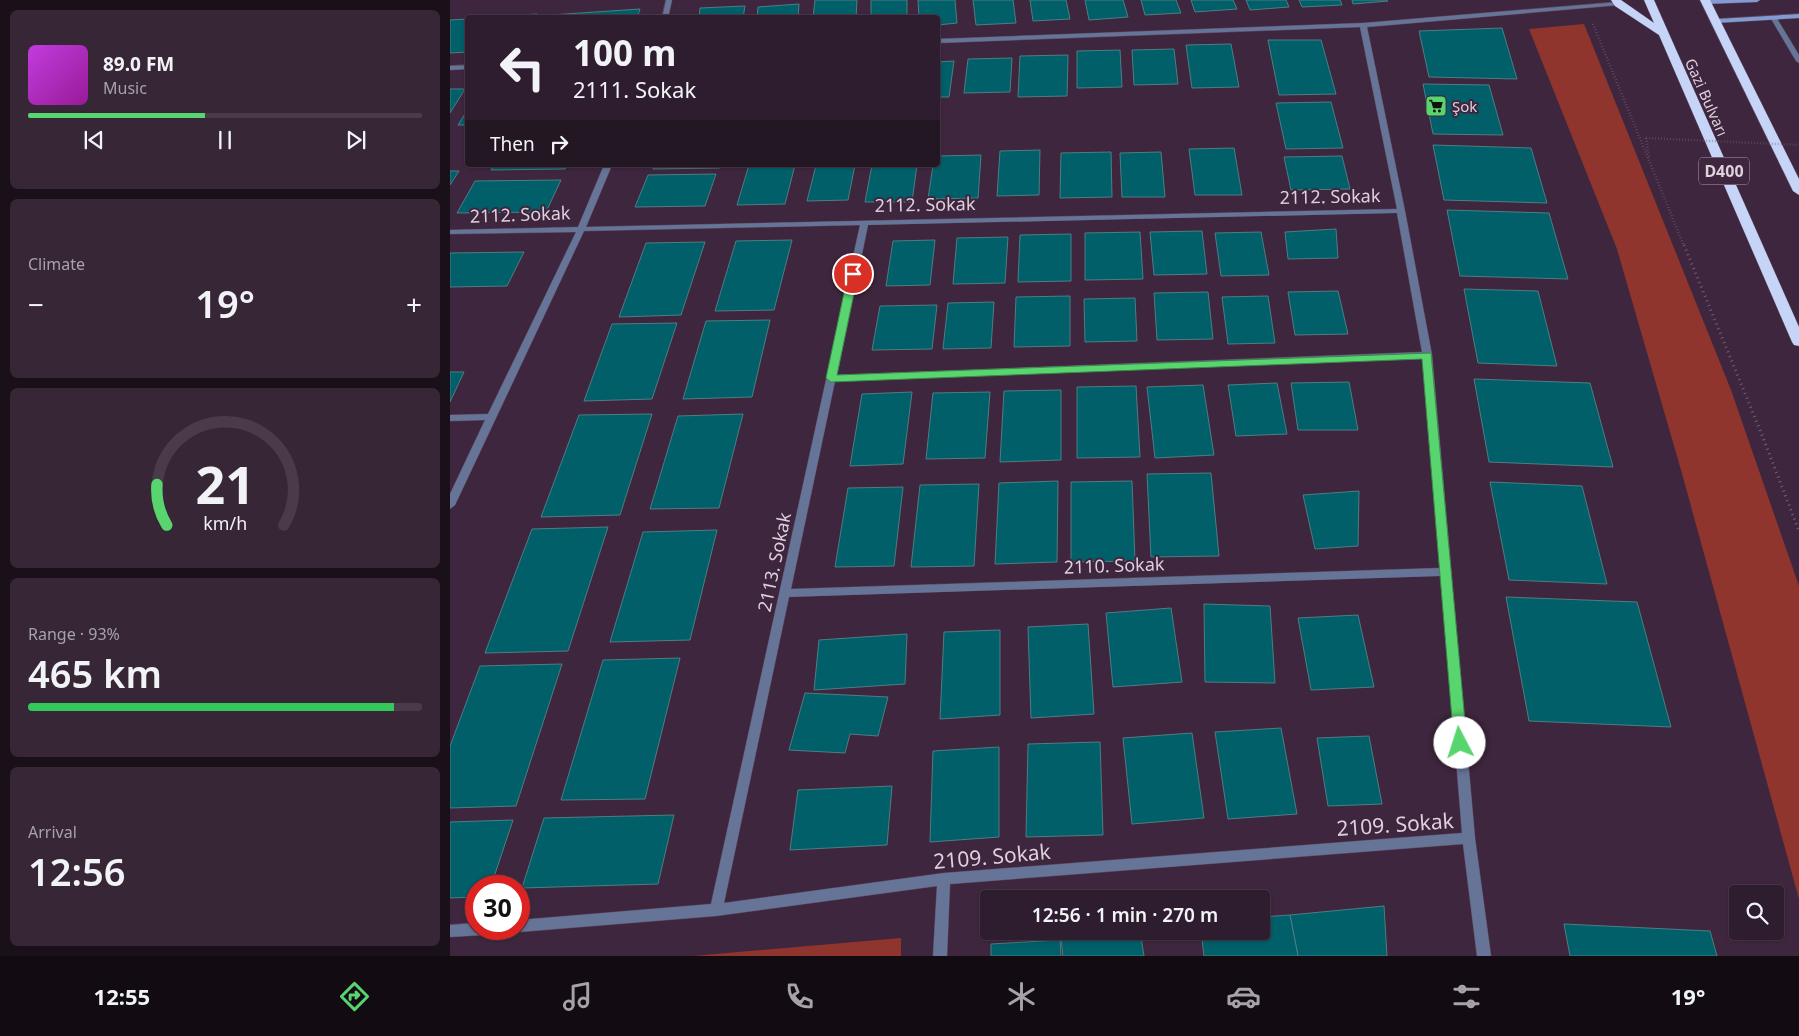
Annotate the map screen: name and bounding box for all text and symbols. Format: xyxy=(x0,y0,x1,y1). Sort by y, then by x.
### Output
text: 100 m xyxy=(573,29,676,76)
icon: left xyxy=(490,35,555,100)
text: 89.0 FM xyxy=(103,51,174,77)
street label: Gazi Bulvarı xyxy=(1681,55,1733,139)
text: 2111. Sokak xyxy=(573,74,696,104)
text: Music xyxy=(103,77,147,99)
supermarket icon: Şok xyxy=(1424,94,1448,118)
place label: Şok xyxy=(1452,96,1477,116)
icon: previous xyxy=(80,126,108,154)
icon: pause xyxy=(211,126,239,154)
icon: next xyxy=(342,126,370,154)
icon: right xyxy=(545,130,573,158)
text: Then xyxy=(490,131,535,157)
road number: D400 xyxy=(1699,158,1749,185)
street label: 2112. Sokak xyxy=(1279,183,1381,209)
street label: 2112. Sokak xyxy=(874,191,976,217)
street label: 2112. Sokak xyxy=(469,200,571,228)
text: Climate xyxy=(28,253,85,275)
pin xyxy=(832,253,874,295)
icon: arrive xyxy=(839,260,867,288)
text: 19° xyxy=(195,277,255,329)
text: − xyxy=(28,285,44,323)
text: + xyxy=(406,285,422,323)
text: 21 xyxy=(195,448,255,519)
street label: 2113. Sokak xyxy=(752,510,796,614)
text: km/h xyxy=(203,511,247,535)
street label: 2110. Sokak xyxy=(1063,551,1165,579)
text: Range · 93% xyxy=(28,623,120,645)
text: 465 km xyxy=(28,647,162,699)
position arrow xyxy=(1433,716,1485,768)
street label: 2109. Sokak xyxy=(1335,806,1455,842)
text: Arrival xyxy=(28,821,77,843)
street label: 2109. Sokak xyxy=(932,837,1053,875)
text: 12:56 xyxy=(28,845,125,897)
speed limit sign: 30 xyxy=(465,875,530,940)
map controls xyxy=(1729,885,1784,940)
button: search xyxy=(1729,885,1784,940)
text: 12:56 · 1 min · 270 m xyxy=(1032,902,1218,928)
icon: directions xyxy=(337,979,372,1014)
icon: music xyxy=(560,979,595,1014)
icon: phone xyxy=(782,979,817,1014)
icon: climate xyxy=(1004,979,1039,1014)
icon: car xyxy=(1226,979,1261,1014)
icon: filters xyxy=(1449,979,1484,1014)
text: 12:55 xyxy=(94,981,150,1011)
text: 19° xyxy=(1671,981,1705,1011)

